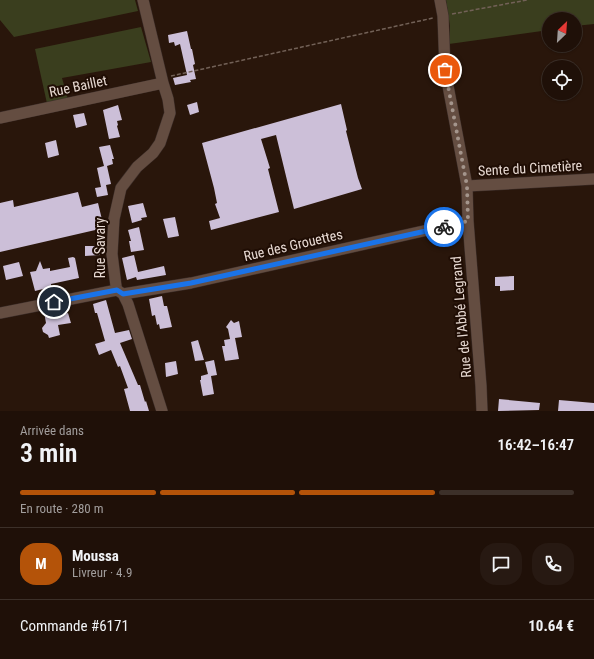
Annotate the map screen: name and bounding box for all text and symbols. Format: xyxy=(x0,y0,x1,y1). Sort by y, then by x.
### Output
north arrow xyxy=(542,12,582,52)
map controls xyxy=(542,12,582,100)
pin xyxy=(428,53,462,87)
icon: bag xyxy=(434,59,456,81)
button: locate xyxy=(542,60,582,100)
street label: Rue Baillet xyxy=(48,72,108,100)
street label: Sente du Cimetière xyxy=(477,157,583,179)
courier xyxy=(424,207,464,247)
icon: bike xyxy=(433,216,455,238)
street label: Rue Savary xyxy=(92,218,108,278)
street label: Rue des Grouettes xyxy=(242,226,344,264)
street label: Rue de l'Abbé Legrand xyxy=(448,256,474,378)
pin xyxy=(37,285,71,319)
icon: home xyxy=(43,291,65,313)
text: Arrivée dans xyxy=(20,423,84,438)
text: 16:42–16:47 xyxy=(497,436,574,454)
text: 3 min xyxy=(20,438,78,468)
text: En route · 280 m xyxy=(20,501,103,516)
button: chat xyxy=(480,543,522,585)
button: phone xyxy=(532,543,574,585)
text: Moussa xyxy=(72,547,119,565)
text: M xyxy=(35,555,47,573)
text: Livreur · 4.9 xyxy=(72,565,132,580)
text: Commande #6171 xyxy=(20,617,129,635)
text: 10.64 € xyxy=(528,617,574,635)

